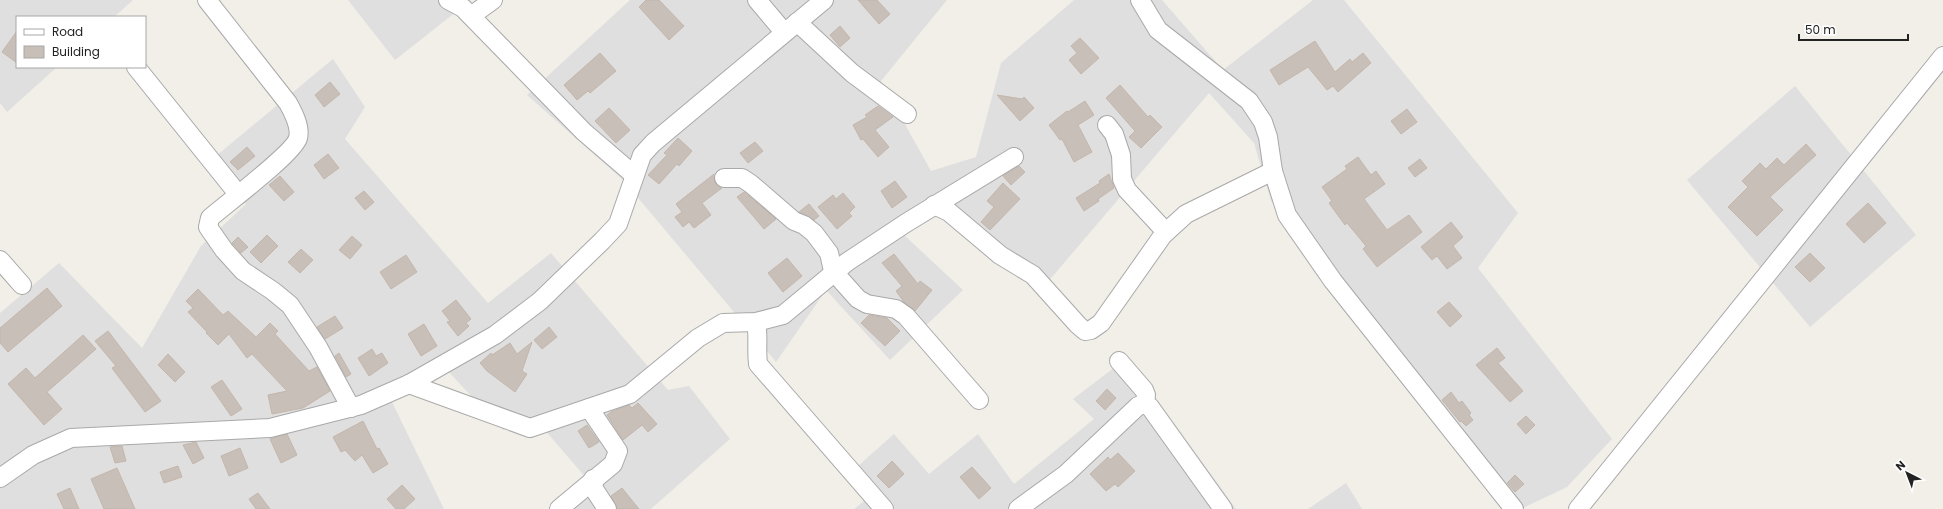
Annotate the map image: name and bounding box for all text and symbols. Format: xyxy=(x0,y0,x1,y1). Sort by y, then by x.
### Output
legend xyxy=(16,16,146,68)
scale bar xyxy=(1799,16,1908,42)
text: 50 m xyxy=(1805,21,1836,38)
text: Road xyxy=(52,23,83,40)
text: Building xyxy=(52,43,100,60)
north arrow xyxy=(1887,453,1927,493)
text: N xyxy=(1892,457,1909,474)

